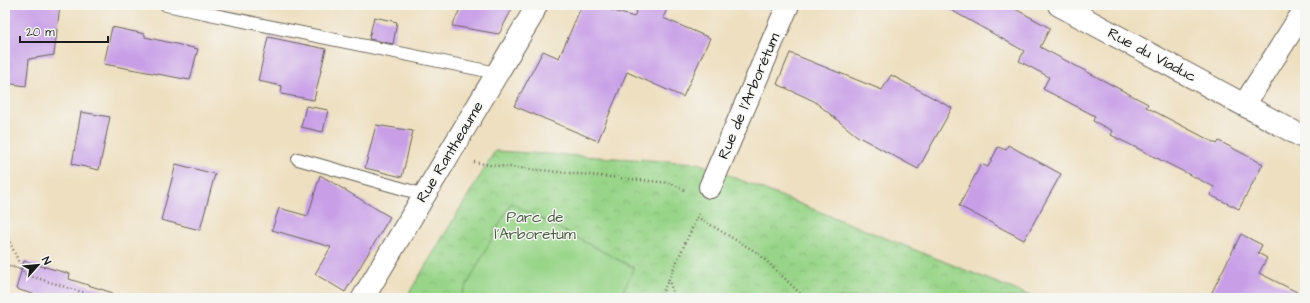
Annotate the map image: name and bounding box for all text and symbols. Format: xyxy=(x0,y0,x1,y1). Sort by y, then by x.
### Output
scale bar xyxy=(20,18,108,44)
street label: Rue du Viaduc xyxy=(1104,23,1201,87)
text: 20 m xyxy=(26,24,55,41)
street label: Rue de l'Arborétum xyxy=(713,29,785,162)
street label: Rue Rantheaume xyxy=(411,97,489,207)
park label: Parc de l'Arboretum xyxy=(494,207,576,245)
north arrow xyxy=(18,245,58,285)
text: N xyxy=(38,254,55,267)

